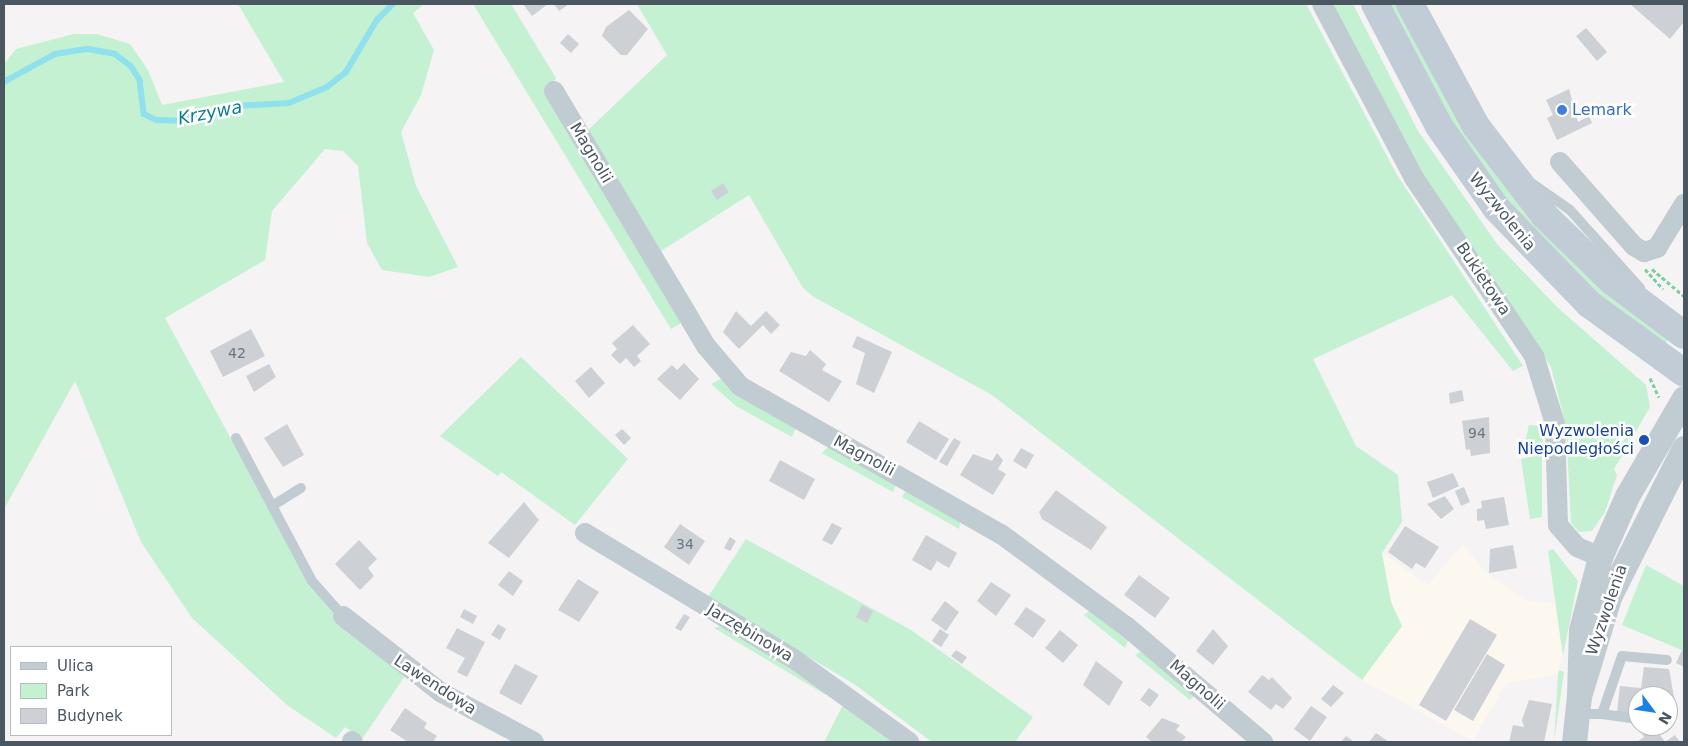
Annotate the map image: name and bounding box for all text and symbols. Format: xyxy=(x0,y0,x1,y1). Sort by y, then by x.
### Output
water label: Krzywa xyxy=(176,96,244,130)
place label: Lemark xyxy=(1572,100,1632,120)
marker: Lemark xyxy=(1556,104,1568,116)
street label: Magnolii xyxy=(566,119,616,187)
street label: Wyzwolenia xyxy=(1465,169,1539,255)
street label: Bukietowa xyxy=(1452,239,1514,319)
house number: 42 xyxy=(228,345,246,361)
place label: Wyzwolenia Niepodległości xyxy=(1517,421,1634,459)
house number: 94 xyxy=(1468,425,1486,441)
street label: Magnolii xyxy=(830,432,898,480)
marker: Wyzwolenia Niepodległości xyxy=(1638,434,1650,446)
house number: 34 xyxy=(676,536,694,552)
street label: Wyzwolenia xyxy=(1582,562,1632,658)
street label: Jarzębinowa xyxy=(704,600,796,666)
legend xyxy=(10,646,172,736)
street label: Lawendowa xyxy=(390,651,480,719)
street label: Magnolii xyxy=(1165,656,1229,714)
text: Ulica xyxy=(57,657,94,675)
text: Park xyxy=(57,682,89,700)
north arrow xyxy=(1628,686,1678,736)
text: Budynek xyxy=(57,707,123,725)
text: N xyxy=(1655,709,1675,727)

